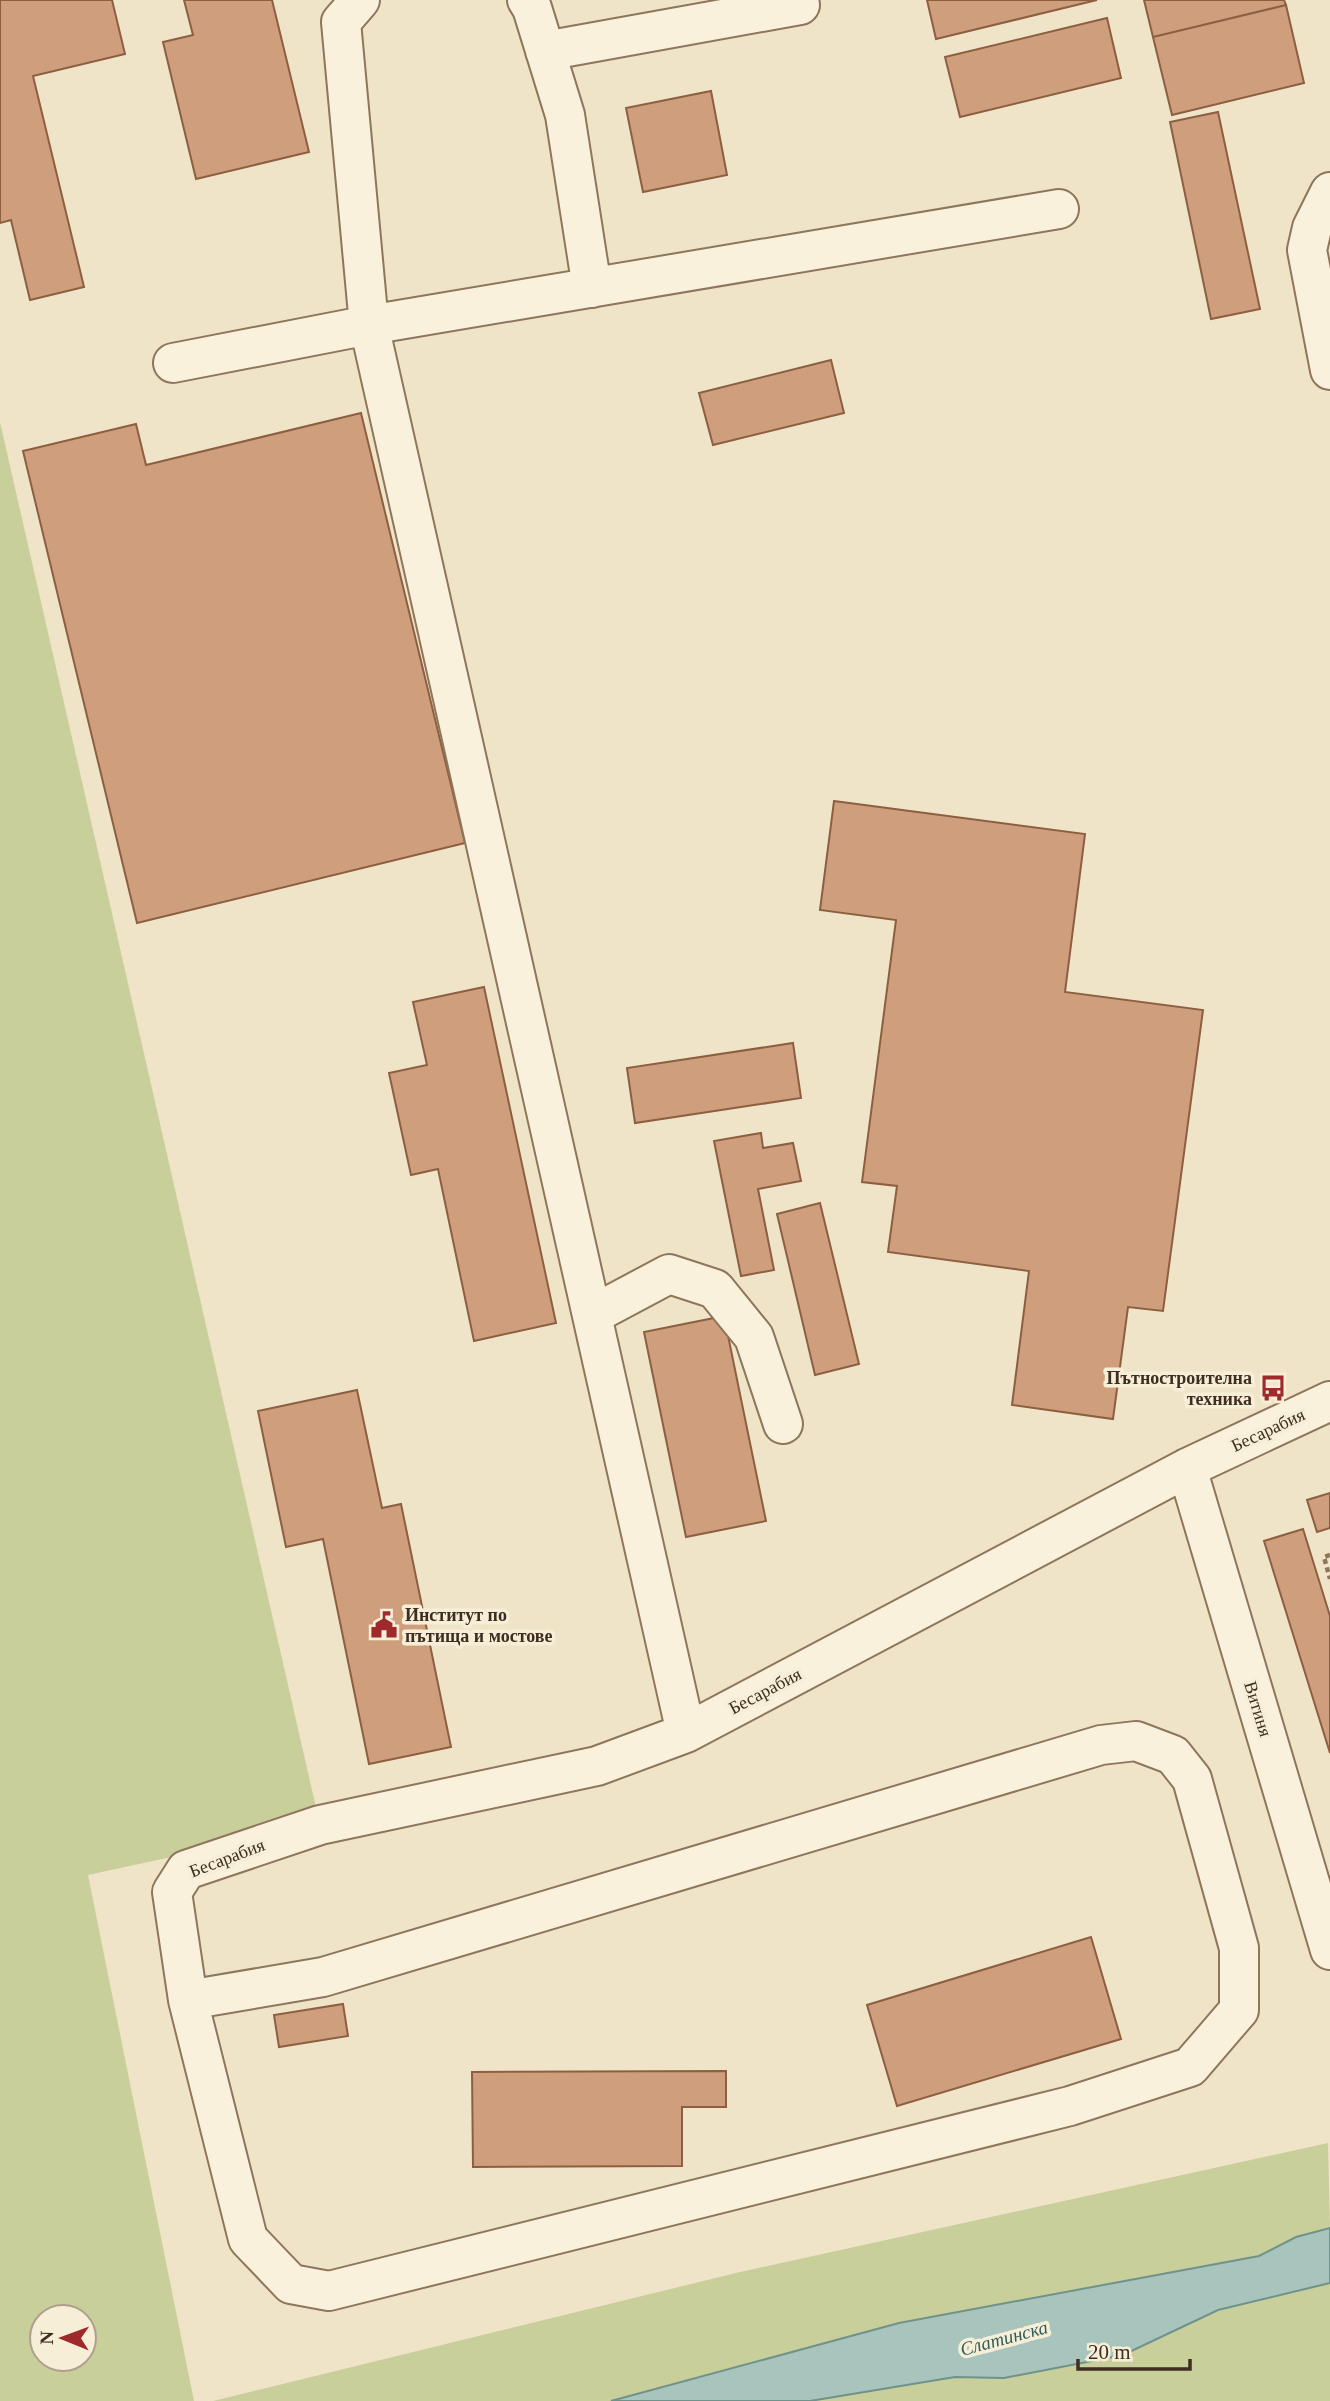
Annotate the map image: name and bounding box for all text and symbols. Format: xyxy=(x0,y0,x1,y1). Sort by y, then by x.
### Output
place label: Пътностроителна техника xyxy=(1107,1368,1252,1409)
bus stop icon: Пътностроителна техника xyxy=(1258,1373,1288,1403)
street label: Бесарабия xyxy=(1228,1404,1308,1456)
place label: Институт по пътища и мостове xyxy=(405,1605,553,1646)
public building icon: Институт по пътища и мостове xyxy=(369,1610,399,1640)
street label: Бесарабия xyxy=(725,1664,805,1718)
street label: Витиня xyxy=(1240,1679,1276,1739)
street label: Бесарабия xyxy=(187,1835,267,1881)
north arrow xyxy=(28,2303,98,2373)
water label: Слатинска xyxy=(958,2316,1050,2360)
scale bar xyxy=(1078,2328,1190,2372)
text: N xyxy=(36,2330,57,2345)
text: 20 m xyxy=(1088,2340,1131,2364)

